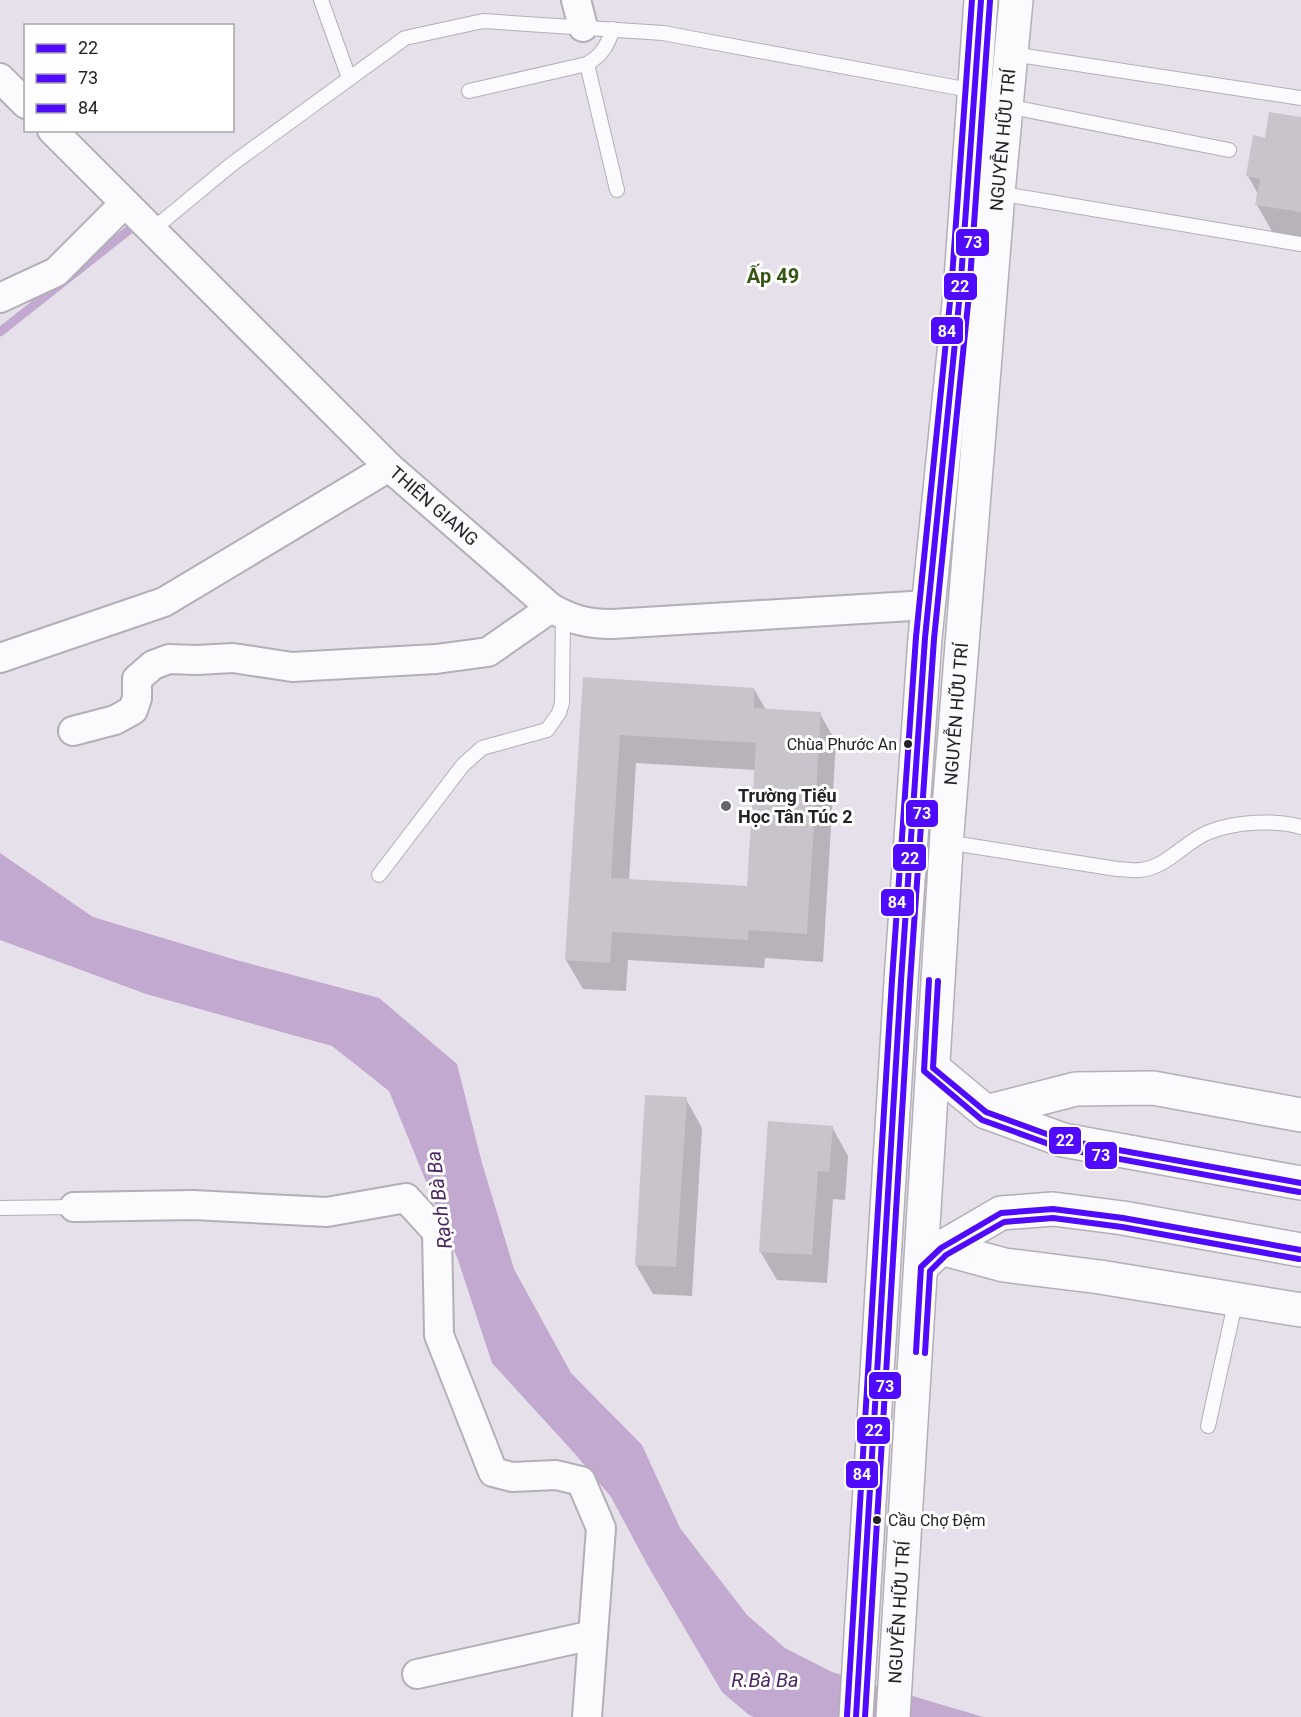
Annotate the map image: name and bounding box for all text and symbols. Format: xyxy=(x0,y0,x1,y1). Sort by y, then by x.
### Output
legend xyxy=(24,24,234,132)
text: 22 xyxy=(78,37,98,58)
text: 73 xyxy=(78,67,98,88)
street label: NGUYỄN HỮU TRÍ xyxy=(986,67,1020,212)
text: 84 xyxy=(78,97,98,118)
line badge: 73 xyxy=(955,228,990,257)
text: 73 xyxy=(964,233,982,252)
district label: Ấp 49 xyxy=(747,263,799,288)
line badge: 22 xyxy=(943,272,978,301)
text: 22 xyxy=(951,277,969,296)
line badge: 84 xyxy=(930,316,964,345)
text: 84 xyxy=(938,322,956,341)
street label: THIÊN GIANG xyxy=(386,462,483,550)
street label: NGUYỄN HỮU TRÍ xyxy=(940,641,972,786)
place label: Chùa Phước An xyxy=(787,735,897,754)
marker: Chùa Phước An xyxy=(902,738,914,750)
place label: Trường Tiểu Học Tân Túc 2 xyxy=(738,785,853,827)
marker: Trường Tiểu Học Tân Túc 2 xyxy=(719,799,733,813)
line badge: 73 xyxy=(905,799,939,828)
text: 73 xyxy=(913,804,931,823)
line badge: 22 xyxy=(892,843,927,872)
text: 22 xyxy=(901,849,919,868)
line badge: 84 xyxy=(880,888,915,917)
text: 84 xyxy=(888,893,906,912)
line badge: 22 xyxy=(1048,1126,1082,1155)
text: 22 xyxy=(1056,1131,1074,1150)
line badge: 73 xyxy=(1084,1141,1118,1170)
text: 73 xyxy=(1092,1146,1110,1165)
water label: Rạch Bà Ba xyxy=(421,1150,457,1250)
line badge: 73 xyxy=(868,1371,902,1400)
text: 73 xyxy=(876,1377,894,1396)
line badge: 22 xyxy=(856,1416,891,1445)
text: 22 xyxy=(865,1421,883,1440)
line badge: 84 xyxy=(845,1460,879,1489)
text: 84 xyxy=(853,1465,871,1484)
place label: Cầu Chợ Đệm xyxy=(888,1511,986,1530)
marker: Cầu Chợ Đệm xyxy=(871,1514,883,1526)
street label: NGUYỄN HỮU TRÍ xyxy=(884,1539,914,1684)
water label: R.Bà Ba xyxy=(731,1668,799,1692)

